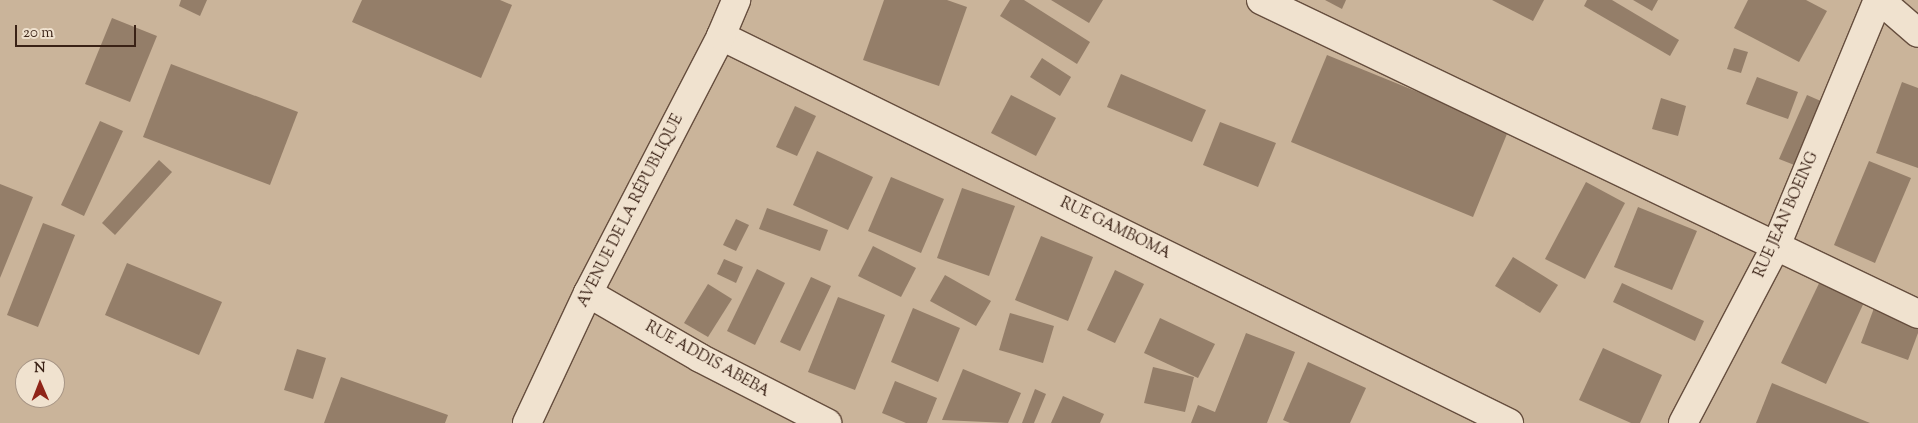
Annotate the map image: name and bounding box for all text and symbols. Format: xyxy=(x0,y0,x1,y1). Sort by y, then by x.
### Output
scale bar xyxy=(18,15,139,47)
text: 20 m xyxy=(23,23,54,44)
street label: AVENUE DE LA RÉPUBLIQUE xyxy=(574,112,688,310)
street label: RUE JEAN BOEING xyxy=(1751,149,1823,281)
street label: RUE GAMBOMA xyxy=(1057,194,1173,264)
street label: RUE ADDIS ABEBA xyxy=(642,318,772,402)
north arrow xyxy=(15,358,65,408)
text: N xyxy=(34,359,46,379)

